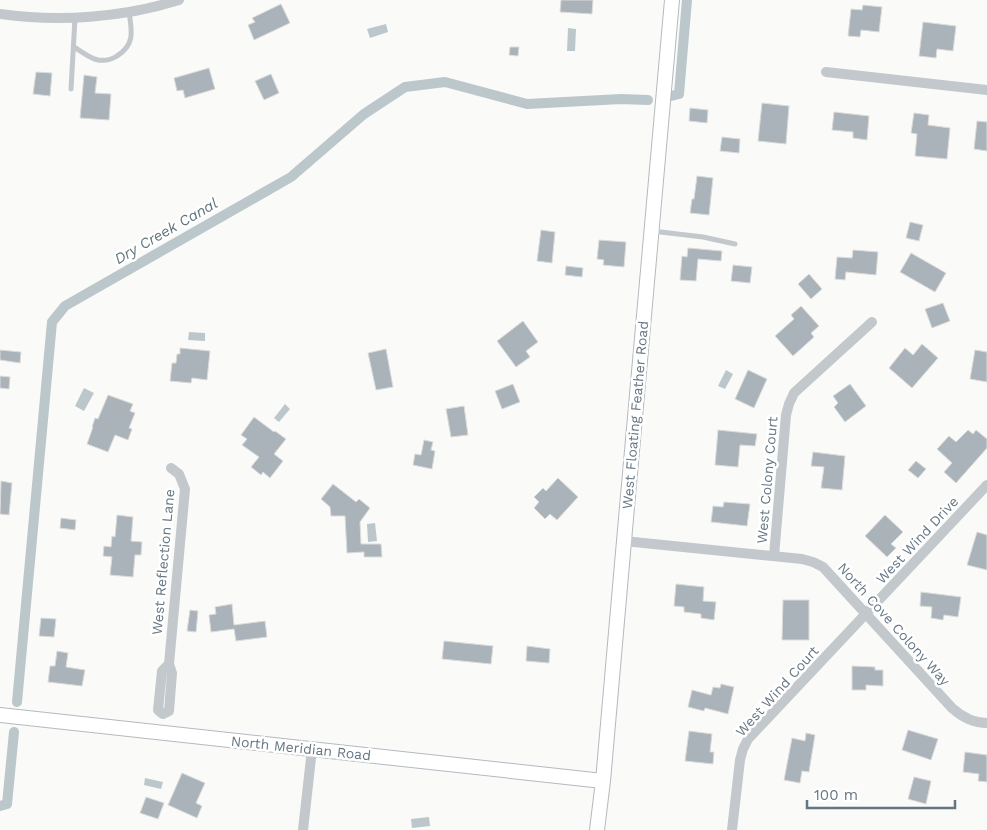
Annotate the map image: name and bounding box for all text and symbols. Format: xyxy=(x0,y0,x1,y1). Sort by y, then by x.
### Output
water label: Dry Creek Canal xyxy=(111,194,221,268)
street label: West Floating Feather Road xyxy=(619,320,651,510)
street label: West Colony Court xyxy=(753,416,781,544)
street label: West Reflection Lane xyxy=(149,488,177,636)
street label: West Wind Drive xyxy=(873,493,961,587)
street label: North Cove Colony Way xyxy=(835,559,954,689)
street label: West Wind Court xyxy=(732,642,822,739)
street label: North Meridian Road xyxy=(230,733,372,763)
scale bar xyxy=(807,778,954,810)
text: 100 m xyxy=(814,786,858,804)

